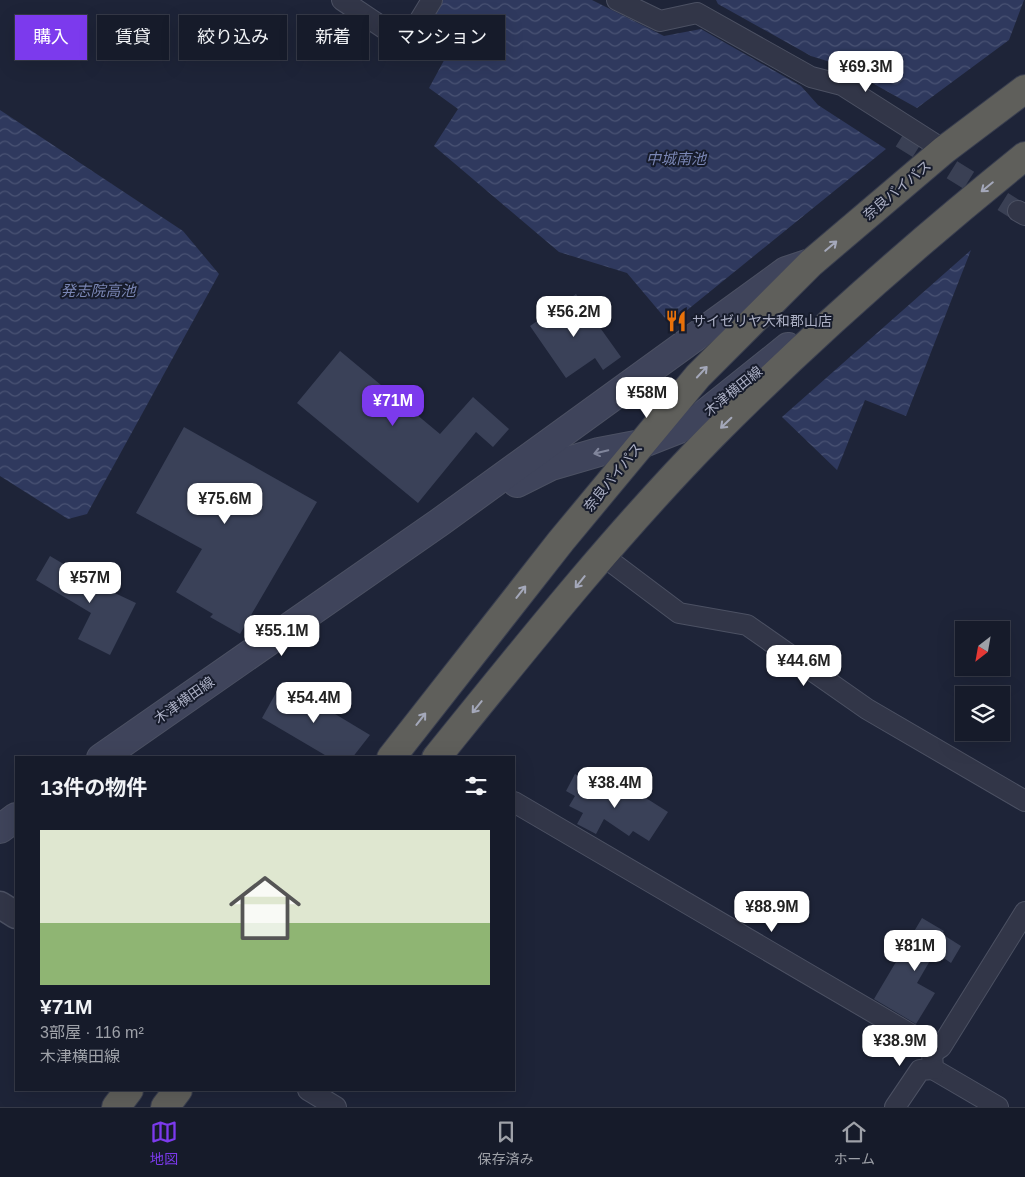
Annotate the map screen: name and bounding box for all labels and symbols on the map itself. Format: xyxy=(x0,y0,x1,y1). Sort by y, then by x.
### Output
pin: ¥69.3M xyxy=(825,51,907,93)
water label: 中城南池 xyxy=(646,150,708,167)
street label: 奈良バイパス xyxy=(860,157,934,223)
one-way arrow xyxy=(981,181,994,192)
one-way arrow xyxy=(824,240,837,251)
water label: 発志院高池 xyxy=(60,282,137,299)
pin: ¥56.2M xyxy=(533,296,615,338)
restaurant icon: サイゼリヤ大和郡山店 xyxy=(663,308,689,334)
place label: サイゼリヤ大和郡山店 xyxy=(692,313,832,329)
street label: 木津横田線 xyxy=(701,363,765,419)
one-way arrow xyxy=(696,365,708,378)
pin: ¥58M xyxy=(617,376,677,419)
pin: ¥71M xyxy=(363,384,423,427)
one-way arrow xyxy=(719,417,732,429)
street label: 奈良バイパス xyxy=(580,439,646,515)
one-way arrow xyxy=(593,448,609,457)
pin: ¥75.6M xyxy=(184,482,266,525)
pin: ¥57M xyxy=(60,562,120,604)
one-way arrow xyxy=(575,575,586,588)
one-way arrow xyxy=(516,585,527,598)
pin: ¥55.1M xyxy=(241,614,323,657)
north arrow xyxy=(955,621,1010,676)
pin: ¥44.6M xyxy=(763,644,845,687)
street label: 木津横田線 xyxy=(151,673,217,727)
pin: ¥54.4M xyxy=(273,682,355,724)
one-way arrow xyxy=(472,700,483,713)
one-way arrow xyxy=(415,713,426,726)
pin: ¥38.4M xyxy=(574,766,656,809)
pin: ¥88.9M xyxy=(731,890,813,933)
pin: ¥81M xyxy=(885,930,945,972)
pin: ¥38.9M xyxy=(859,1024,941,1067)

